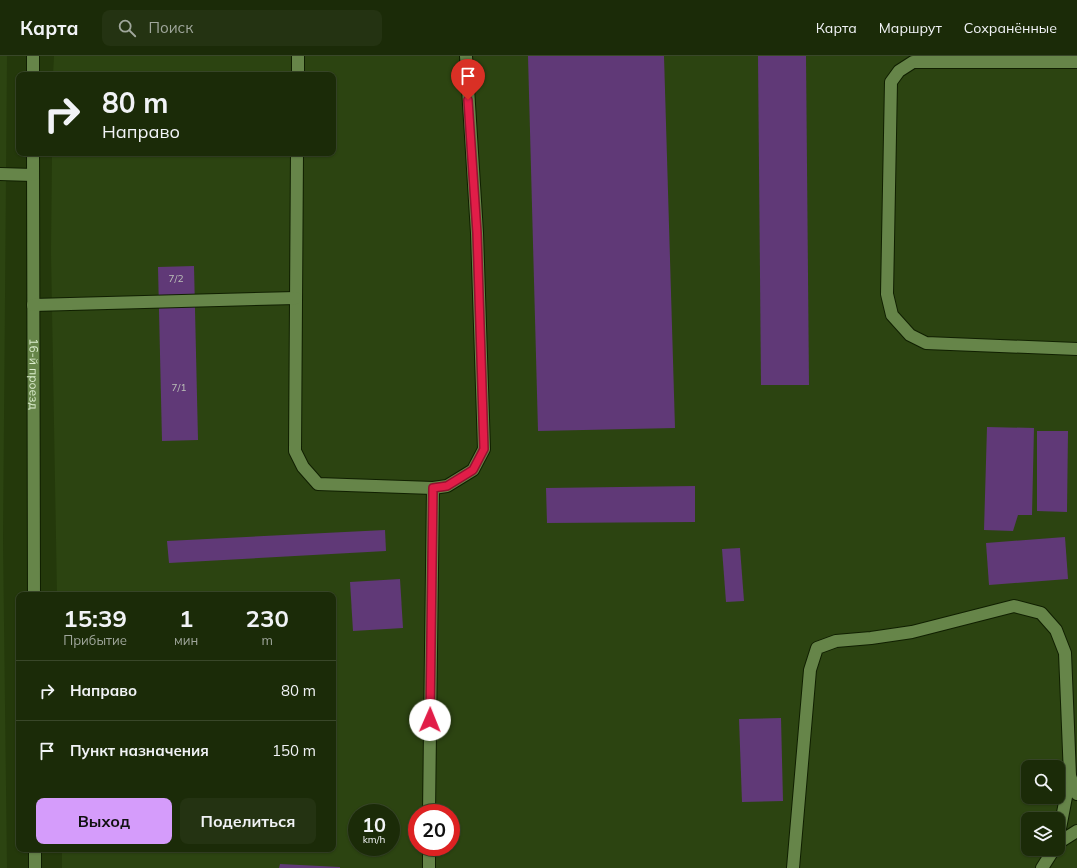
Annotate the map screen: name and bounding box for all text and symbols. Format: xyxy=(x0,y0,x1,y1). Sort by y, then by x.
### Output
search box xyxy=(102,10,382,46)
text: Карта xyxy=(20,16,78,40)
icon: search xyxy=(116,17,138,39)
text: Поиск xyxy=(148,18,193,37)
text: Карта xyxy=(816,19,857,37)
text: Маршрут xyxy=(879,19,942,37)
text: Сохранённые xyxy=(964,19,1057,37)
pin xyxy=(451,59,485,100)
icon: arrive xyxy=(457,65,479,87)
text: 80 m xyxy=(102,85,168,120)
icon: right xyxy=(36,88,88,140)
text: Направо xyxy=(102,120,180,143)
house number: 7/2 xyxy=(169,272,183,285)
street label: 16-й проезд xyxy=(26,338,42,410)
house number: 7/1 xyxy=(172,381,186,394)
text: 15:39 xyxy=(63,603,127,633)
text: 1 xyxy=(179,603,193,633)
text: 230 xyxy=(246,603,289,633)
text: Прибытие xyxy=(63,632,127,648)
text: мин xyxy=(174,632,198,648)
text: m xyxy=(261,632,273,648)
icon: right xyxy=(36,680,58,702)
text: Направо xyxy=(70,681,137,700)
text: 80 m xyxy=(281,681,316,700)
position arrow xyxy=(409,699,451,741)
icon: arrive xyxy=(36,740,58,762)
text: Пункт назначения xyxy=(70,741,209,760)
text: 150 m xyxy=(272,741,316,760)
map controls xyxy=(1021,760,1065,856)
button: search xyxy=(1021,760,1065,804)
button: Выход xyxy=(36,798,172,844)
button: Поделиться xyxy=(180,798,316,844)
speed limit sign: 20 xyxy=(408,804,460,856)
text: 10 xyxy=(362,812,386,837)
button: layers xyxy=(1021,812,1065,856)
text: km/h xyxy=(363,833,385,846)

